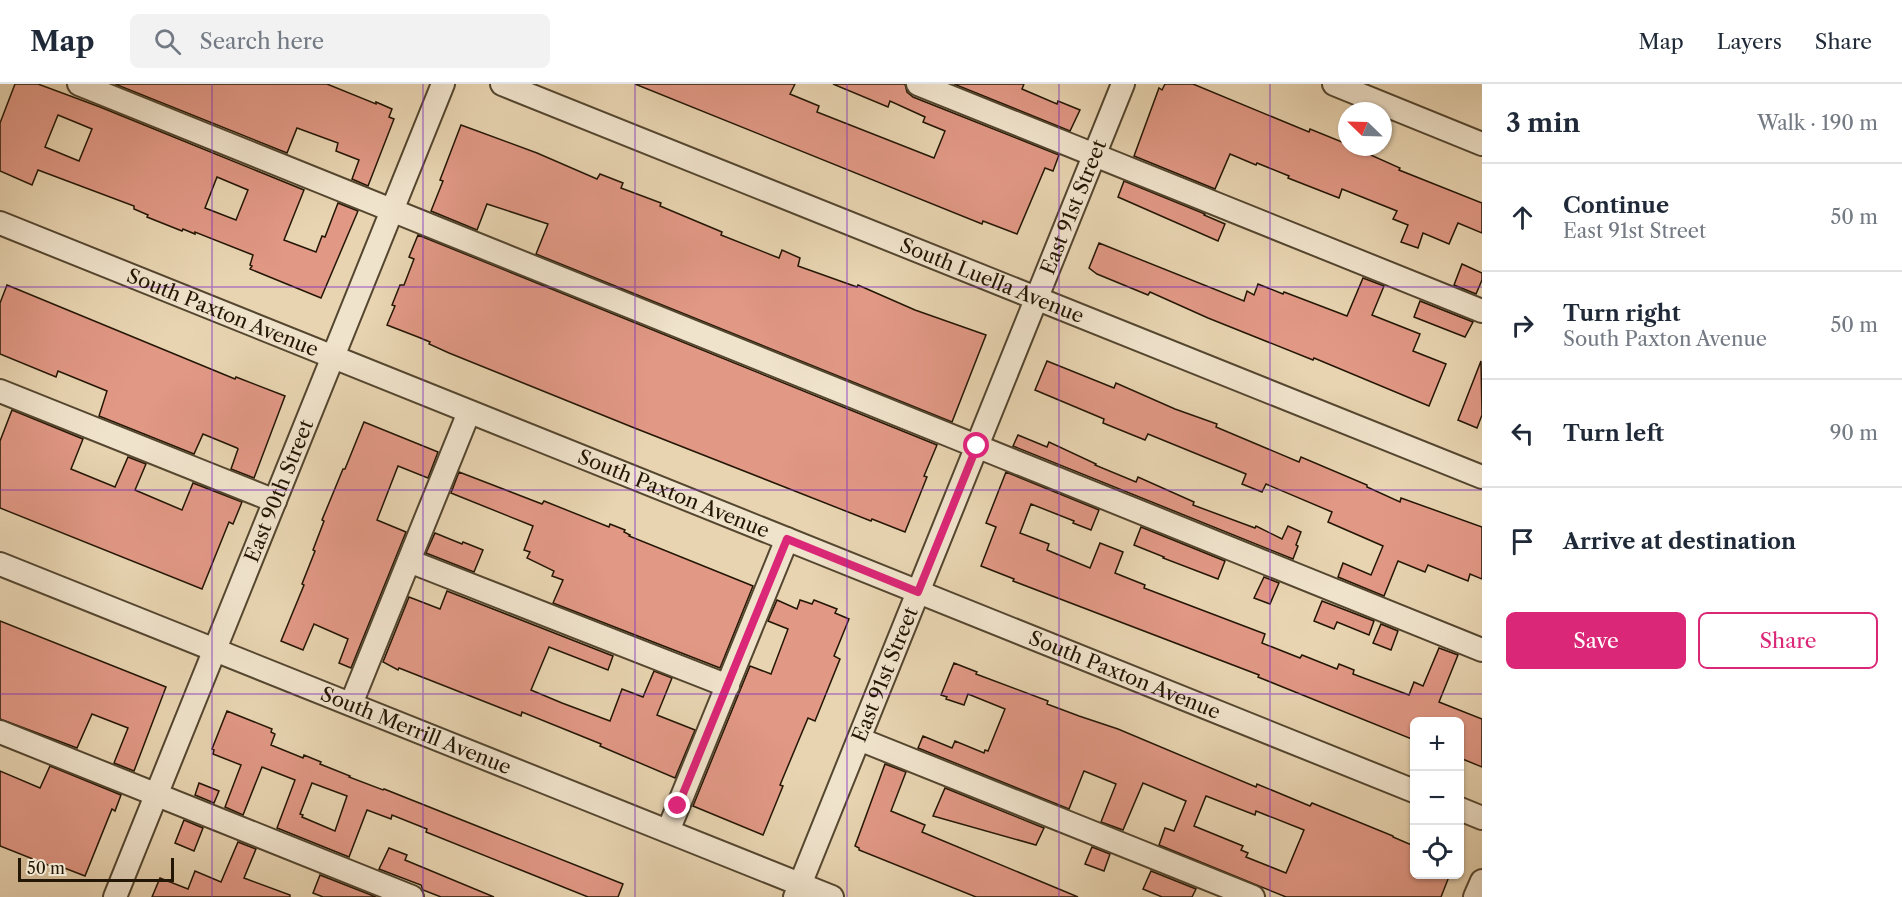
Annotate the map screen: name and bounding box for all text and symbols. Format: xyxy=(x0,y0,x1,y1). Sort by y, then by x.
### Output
search box xyxy=(130,14,550,68)
text: Map xyxy=(30,24,94,58)
icon: search xyxy=(151,25,184,58)
text: Search here xyxy=(199,28,324,55)
text: Map xyxy=(1639,29,1684,54)
text: Layers xyxy=(1717,29,1782,54)
text: Share xyxy=(1815,29,1872,54)
north arrow xyxy=(1338,102,1392,156)
text: 3 min xyxy=(1506,107,1580,139)
text: Walk · 190 m xyxy=(1757,111,1878,135)
street label: East 91st Street xyxy=(1035,136,1111,278)
text: Continue xyxy=(1563,192,1669,219)
icon: ahead xyxy=(1506,201,1539,234)
text: 50 m xyxy=(1831,205,1878,229)
text: East 91st Street xyxy=(1563,219,1706,243)
street label: South Luella Avenue xyxy=(897,233,1088,328)
street label: South Paxton Avenue xyxy=(123,263,322,362)
text: Turn right xyxy=(1563,300,1681,327)
icon: right xyxy=(1506,309,1539,342)
text: 50 m xyxy=(1831,313,1878,337)
text: South Paxton Avenue xyxy=(1563,327,1767,351)
street label: East 90th Street xyxy=(239,416,318,566)
icon: left xyxy=(1506,417,1539,450)
text: Turn left xyxy=(1563,420,1664,447)
text: 90 m xyxy=(1830,421,1878,445)
route start xyxy=(963,432,989,458)
street label: South Paxton Avenue xyxy=(574,444,773,543)
icon: arrive xyxy=(1506,525,1539,558)
text: Arrive at destination xyxy=(1563,528,1796,555)
street label: East 91st Street xyxy=(847,604,923,745)
button: Save xyxy=(1506,612,1686,669)
button: Share xyxy=(1698,612,1878,669)
street label: South Paxton Avenue xyxy=(1025,626,1224,724)
street label: South Merrill Avenue xyxy=(317,682,515,779)
map controls xyxy=(1410,717,1464,879)
button: + xyxy=(1410,717,1464,771)
button: − xyxy=(1410,771,1464,825)
route end xyxy=(664,792,690,818)
button: locate xyxy=(1410,825,1464,879)
scale bar xyxy=(18,855,174,882)
text: 50 m xyxy=(27,858,65,878)

